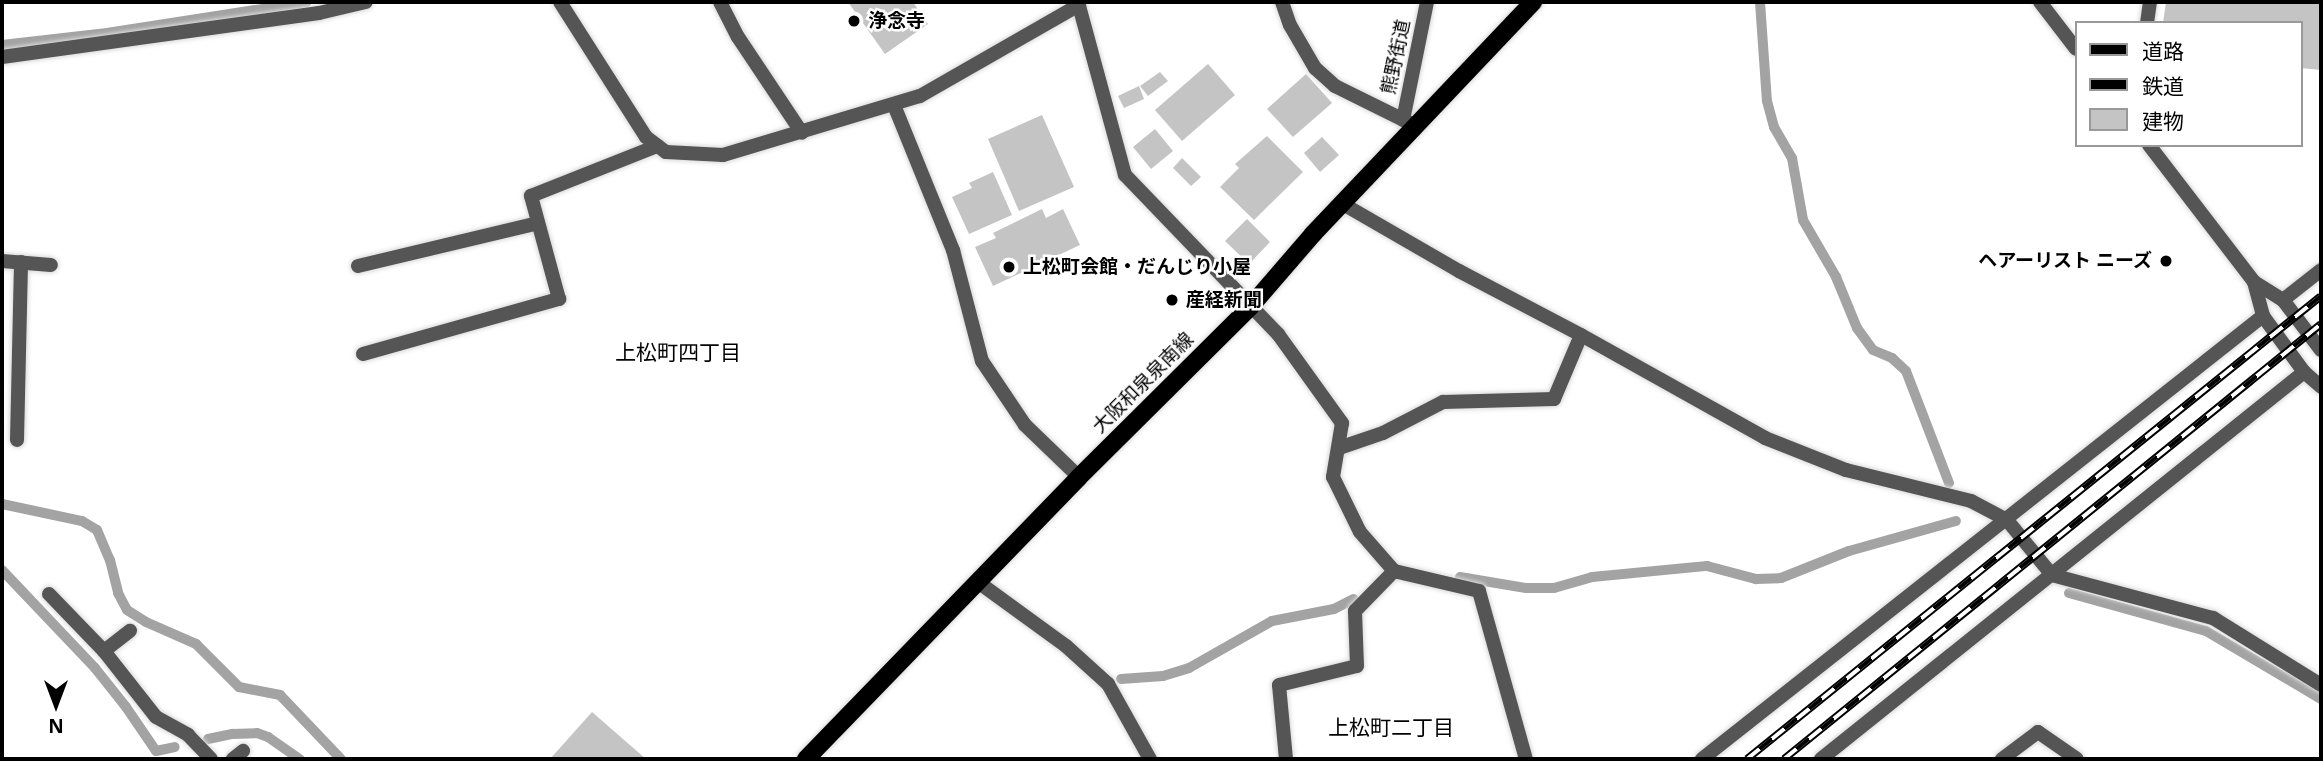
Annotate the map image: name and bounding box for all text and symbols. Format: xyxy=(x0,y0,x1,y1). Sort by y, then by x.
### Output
place label: 浄念寺 xyxy=(868,10,925,32)
marker: 浄念寺 xyxy=(846,13,862,29)
street label: 熊野街道 xyxy=(1377,17,1415,97)
legend xyxy=(2074,21,2302,147)
text: 道路 xyxy=(2142,37,2184,65)
text: 鉄道 xyxy=(2142,72,2184,100)
text: 建物 xyxy=(2142,107,2184,135)
place label: ヘアーリスト ニーズ xyxy=(1977,250,2152,272)
marker: ヘアーリスト ニーズ xyxy=(2158,253,2174,269)
place label: 上松町会館・だんじり小屋 xyxy=(1023,256,1251,278)
marker: 上松町会館・だんじり小屋 xyxy=(1001,259,1017,275)
place label: 産経新聞 xyxy=(1186,289,1262,311)
marker: 産経新聞 xyxy=(1164,292,1180,308)
street label: 大阪和泉泉南線 xyxy=(1088,328,1198,438)
district label: 上松町四丁目 xyxy=(615,339,741,365)
north arrow xyxy=(21,670,91,740)
text: N xyxy=(48,713,64,739)
district label: 上松町二丁目 xyxy=(1328,714,1454,740)

